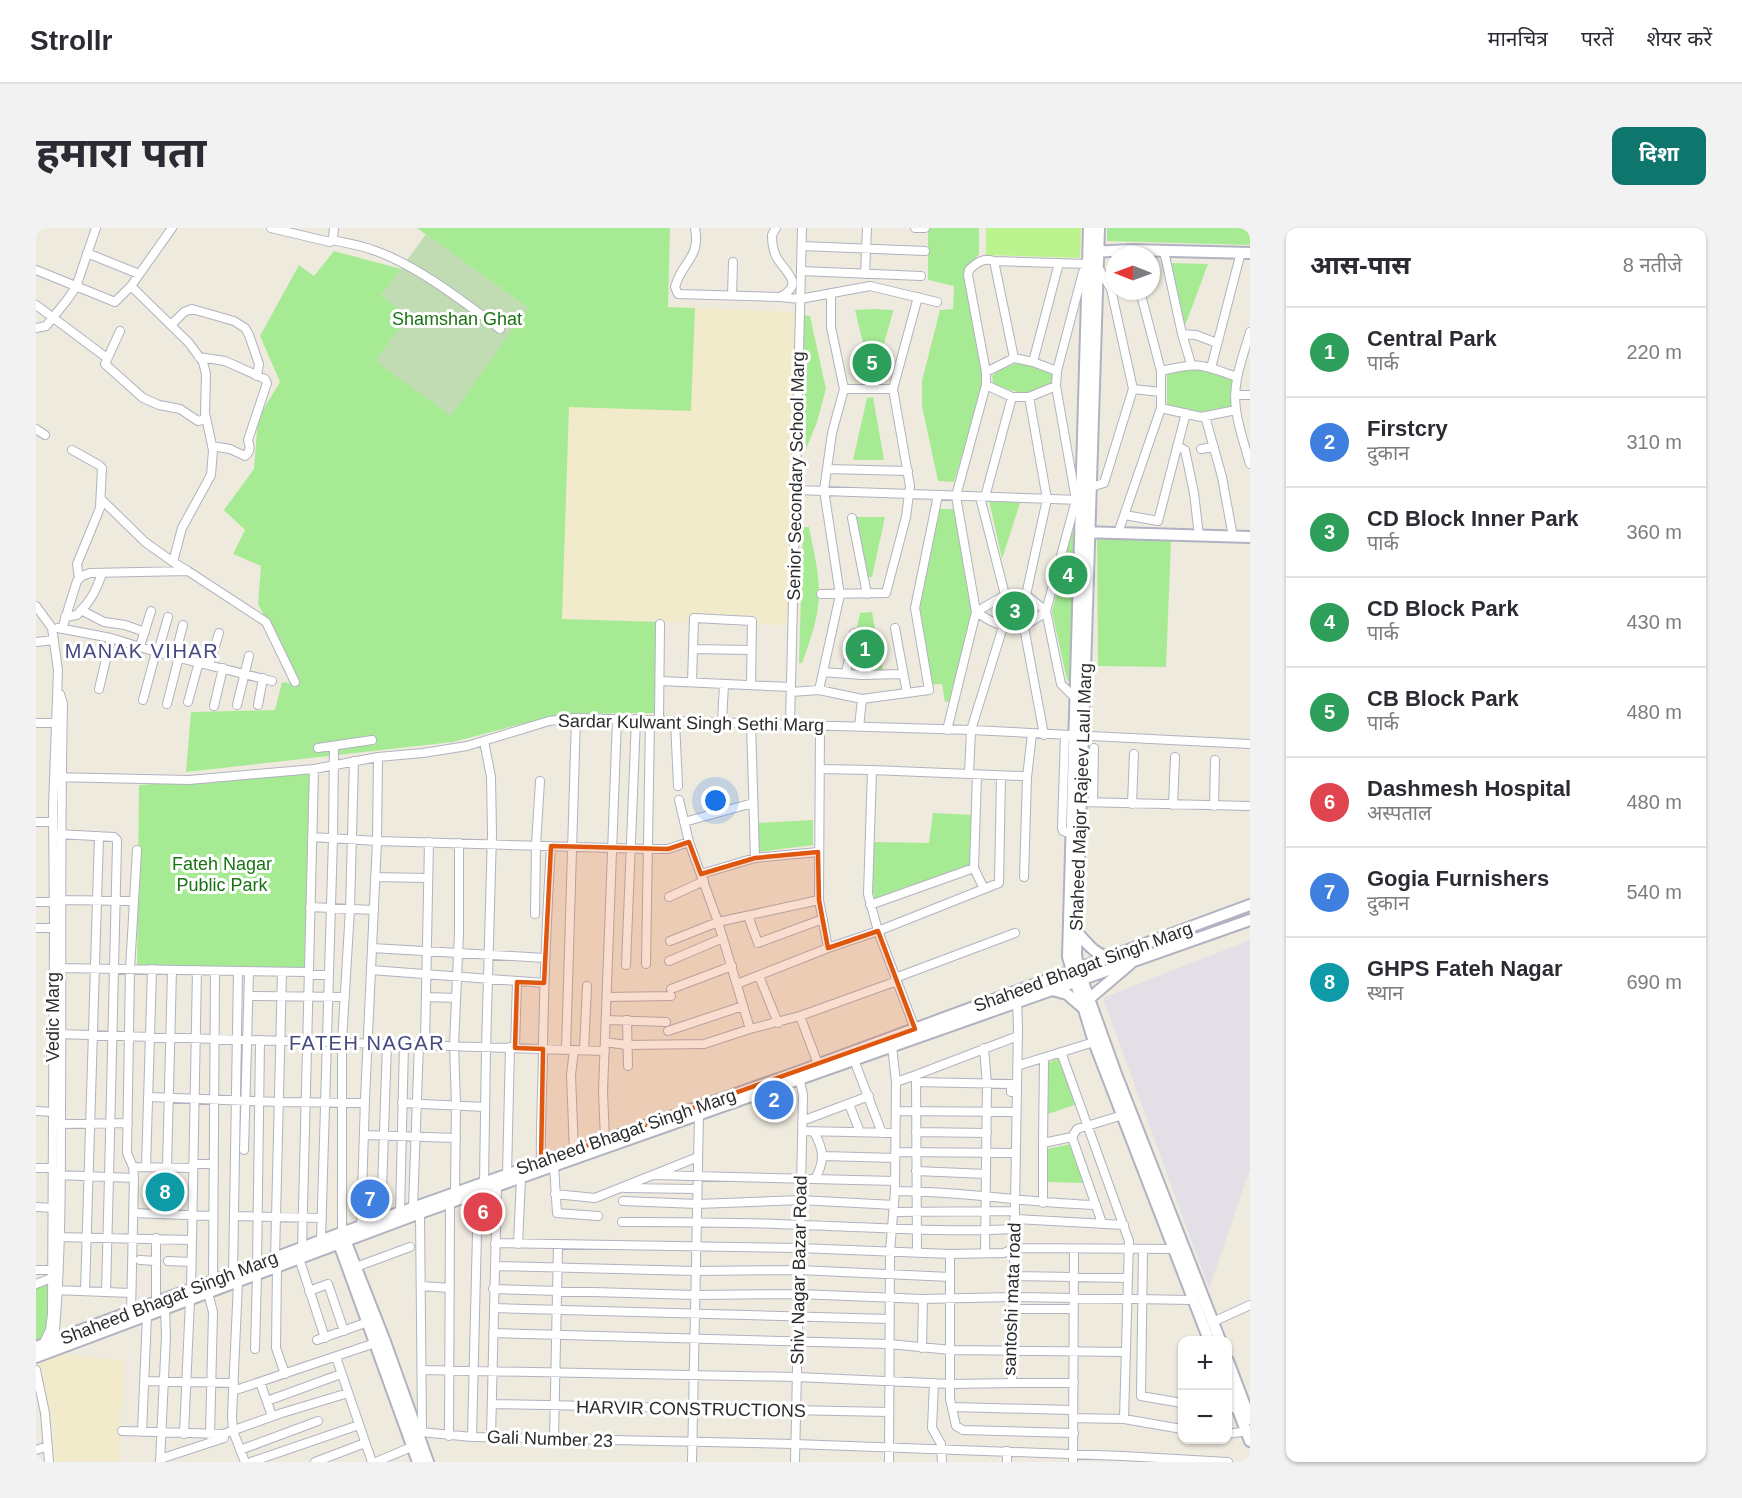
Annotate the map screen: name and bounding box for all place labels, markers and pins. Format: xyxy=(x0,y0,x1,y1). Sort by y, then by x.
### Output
pin: 5 xyxy=(852,340,892,386)
pin: 4 xyxy=(1048,552,1088,598)
pin: 3 xyxy=(996,588,1034,634)
pin: 1 xyxy=(846,626,884,672)
pin: 2 xyxy=(754,1078,794,1122)
pin: 8 xyxy=(146,1170,184,1214)
pin: 7 xyxy=(350,1176,390,1222)
pin: 6 xyxy=(464,1190,502,1234)

